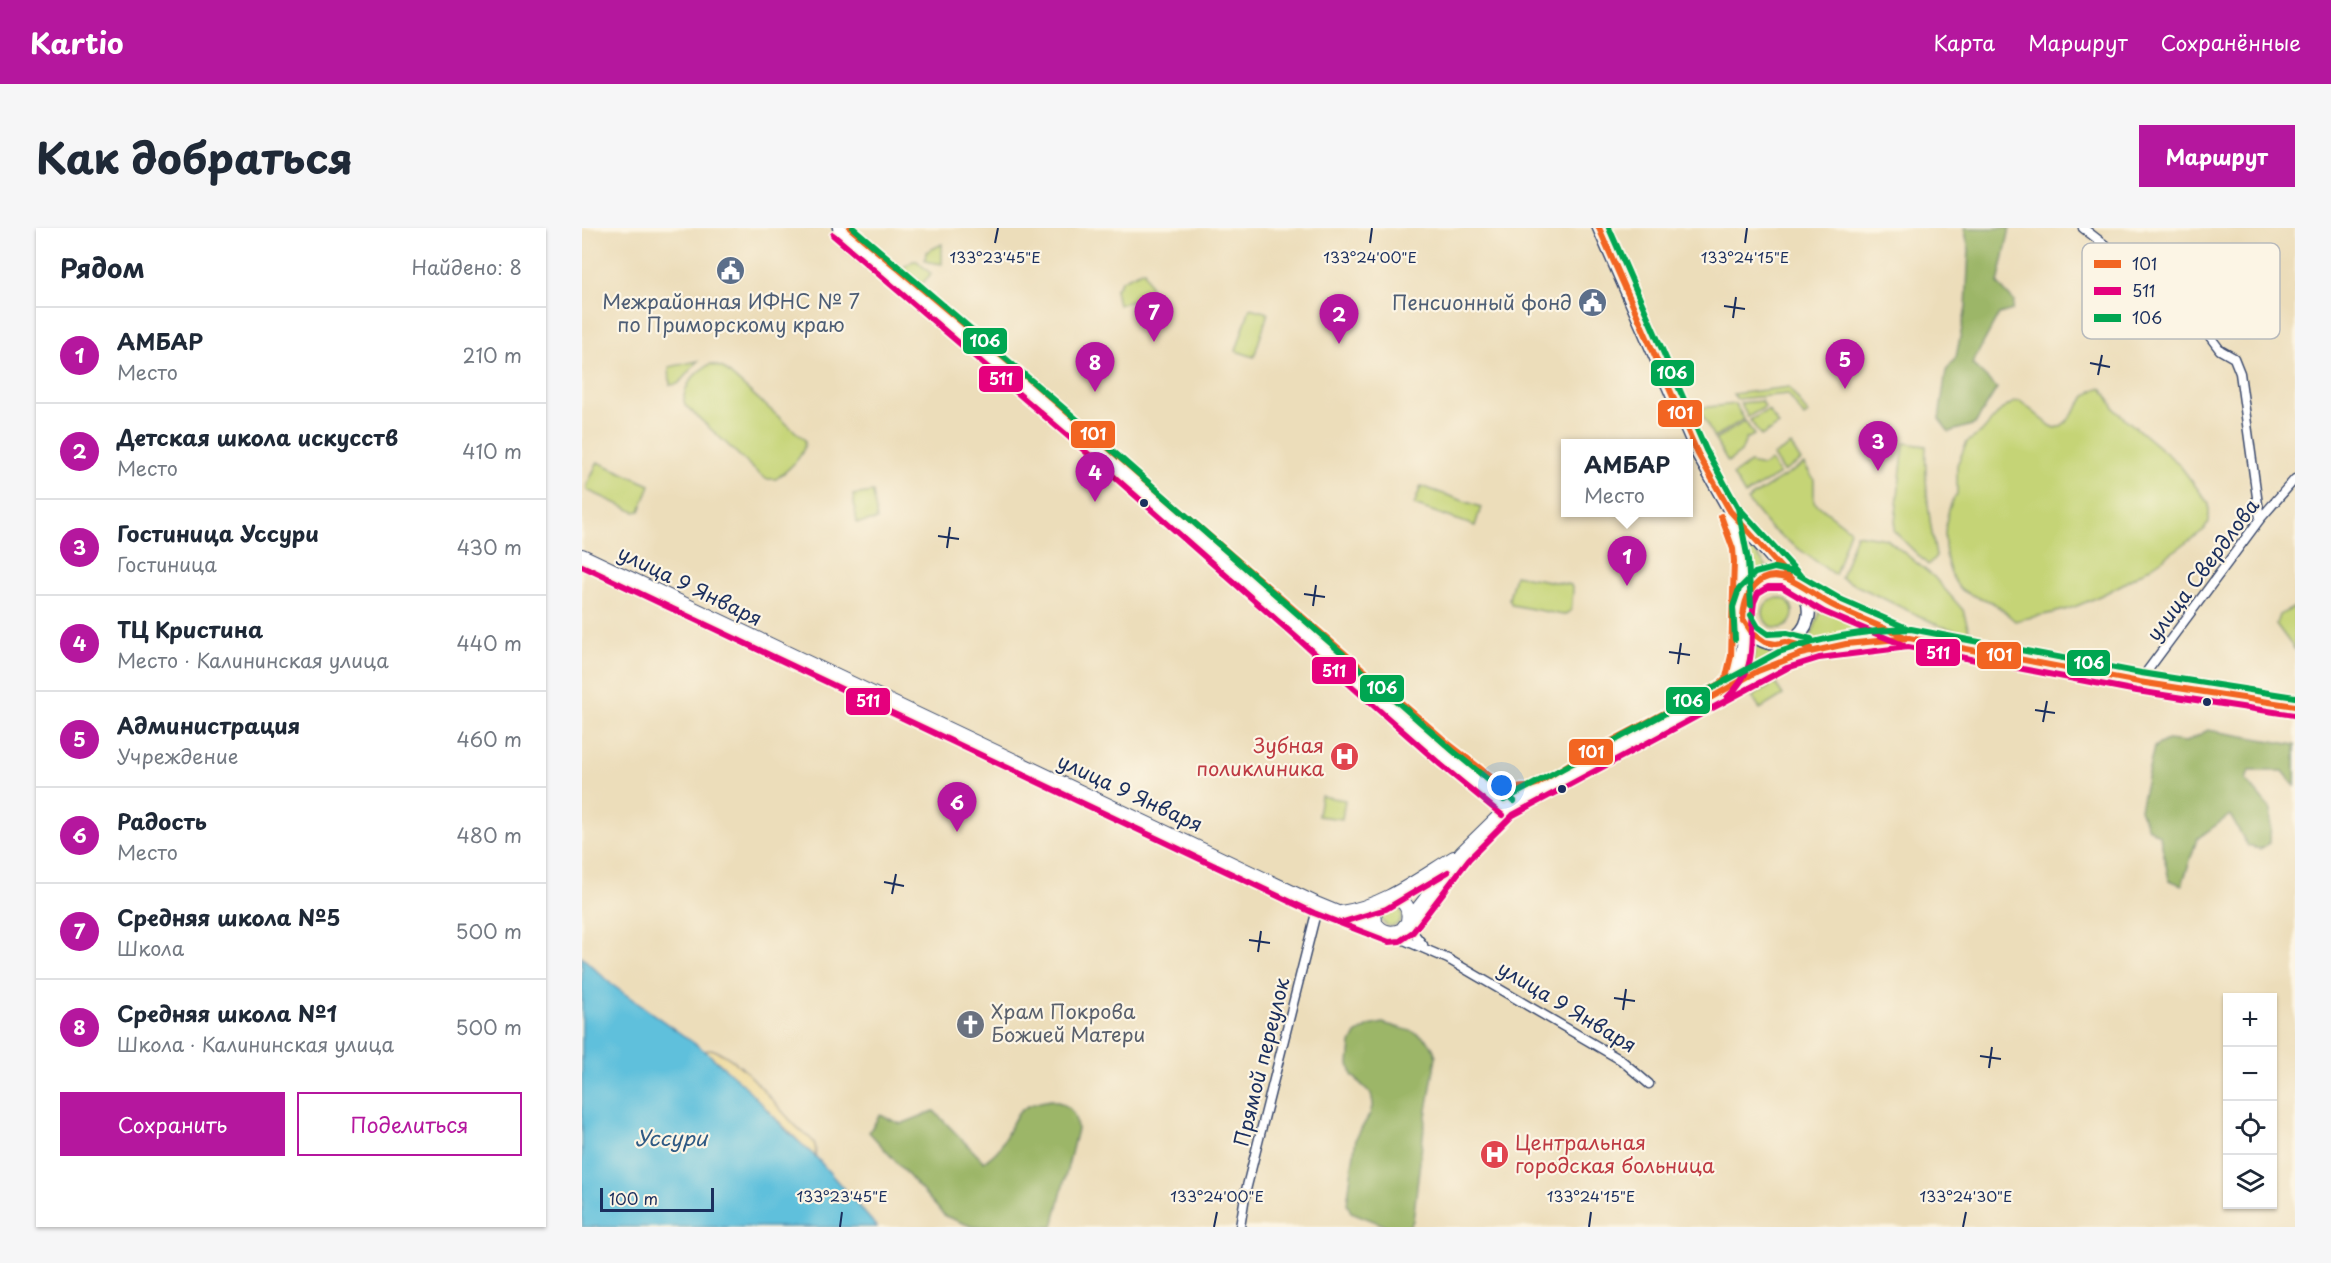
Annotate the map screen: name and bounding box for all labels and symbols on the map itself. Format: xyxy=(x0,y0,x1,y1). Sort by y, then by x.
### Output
legend xyxy=(2082,243,2280,339)
text: 133°23'45"E xyxy=(949,245,1041,268)
text: 133°24'00"E xyxy=(1323,245,1417,268)
text: 133°24'15"E xyxy=(1701,245,1789,268)
text: 101 xyxy=(2132,251,2157,275)
public building icon: Межрайонная ИФНС № 7 по Приморскому краю xyxy=(715,255,747,287)
text: 511 xyxy=(2132,278,2155,302)
place label: Межрайонная ИФНС № 7 по Приморскому краю xyxy=(602,286,860,339)
place label: Пенсионный фонд xyxy=(1392,287,1572,317)
public building icon: Пенсионный фонд xyxy=(1577,287,1609,319)
pin: 7 xyxy=(1134,292,1174,342)
pin: 2 xyxy=(1320,294,1359,344)
text: 106 xyxy=(2132,305,2162,329)
line badge: 106 xyxy=(962,327,1008,355)
text: 106 xyxy=(970,328,1000,352)
pin: 5 xyxy=(1826,340,1864,389)
pin: 8 xyxy=(1076,342,1114,392)
line badge: 106 xyxy=(1650,359,1695,387)
text: 106 xyxy=(1657,360,1687,384)
line badge: 511 xyxy=(978,365,1024,393)
text: 511 xyxy=(989,366,1013,390)
line badge: 101 xyxy=(1657,399,1703,428)
text: 101 xyxy=(1667,400,1693,424)
line badge: 101 xyxy=(1070,420,1116,449)
text: 101 xyxy=(1080,421,1106,445)
pin: 3 xyxy=(1858,422,1898,471)
pin: 4 xyxy=(1076,452,1114,502)
street label: улица Свердлова xyxy=(2139,491,2266,647)
unlabelled marker xyxy=(1138,497,1150,509)
pin: 1 xyxy=(1608,536,1646,586)
street label: улица 9 Января xyxy=(613,537,768,633)
line badge: 511 xyxy=(1915,638,1961,667)
text: 511 xyxy=(1926,640,1950,664)
line badge: 101 xyxy=(1976,641,2022,670)
text: 101 xyxy=(1986,642,2012,666)
line badge: 106 xyxy=(2066,649,2111,677)
text: 106 xyxy=(2074,650,2104,674)
line badge: 511 xyxy=(1311,656,1357,685)
text: 511 xyxy=(1322,658,1346,682)
line badge: 106 xyxy=(1359,674,1405,703)
text: 106 xyxy=(1367,675,1397,699)
line badge: 106 xyxy=(1665,686,1711,715)
line badge: 511 xyxy=(845,687,891,716)
text: 511 xyxy=(856,688,880,712)
text: 106 xyxy=(1673,688,1703,712)
unlabelled marker xyxy=(2201,696,2213,708)
place label: Зубная поликлиника xyxy=(1196,730,1324,783)
line badge: 101 xyxy=(1568,738,1614,766)
text: 101 xyxy=(1578,739,1604,763)
hospital icon: Зубная поликлиника xyxy=(1329,741,1361,773)
street label: улица 9 Января xyxy=(1053,745,1208,839)
your location xyxy=(1487,771,1516,800)
pin: 6 xyxy=(938,782,976,832)
unlabelled marker xyxy=(1556,783,1568,795)
street label: улица 9 Января xyxy=(1492,953,1643,1059)
street label: Прямой переулок xyxy=(1226,974,1297,1149)
place label: Храм Покрова Божией Матери xyxy=(991,996,1145,1049)
church icon: Храм Покрова Божией Матери xyxy=(954,1008,986,1040)
water label: Уссури xyxy=(635,1121,709,1153)
place label: Центральная городская больница xyxy=(1515,1127,1715,1180)
hospital icon: Центральная городская больница xyxy=(1478,1138,1510,1170)
text: 133°23'45"E xyxy=(796,1184,888,1207)
text: 133°24'00"E xyxy=(1170,1184,1264,1207)
text: 133°24'15"E xyxy=(1547,1184,1635,1207)
text: 133°24'30"E xyxy=(1920,1184,2012,1207)
scale bar xyxy=(600,1185,714,1212)

